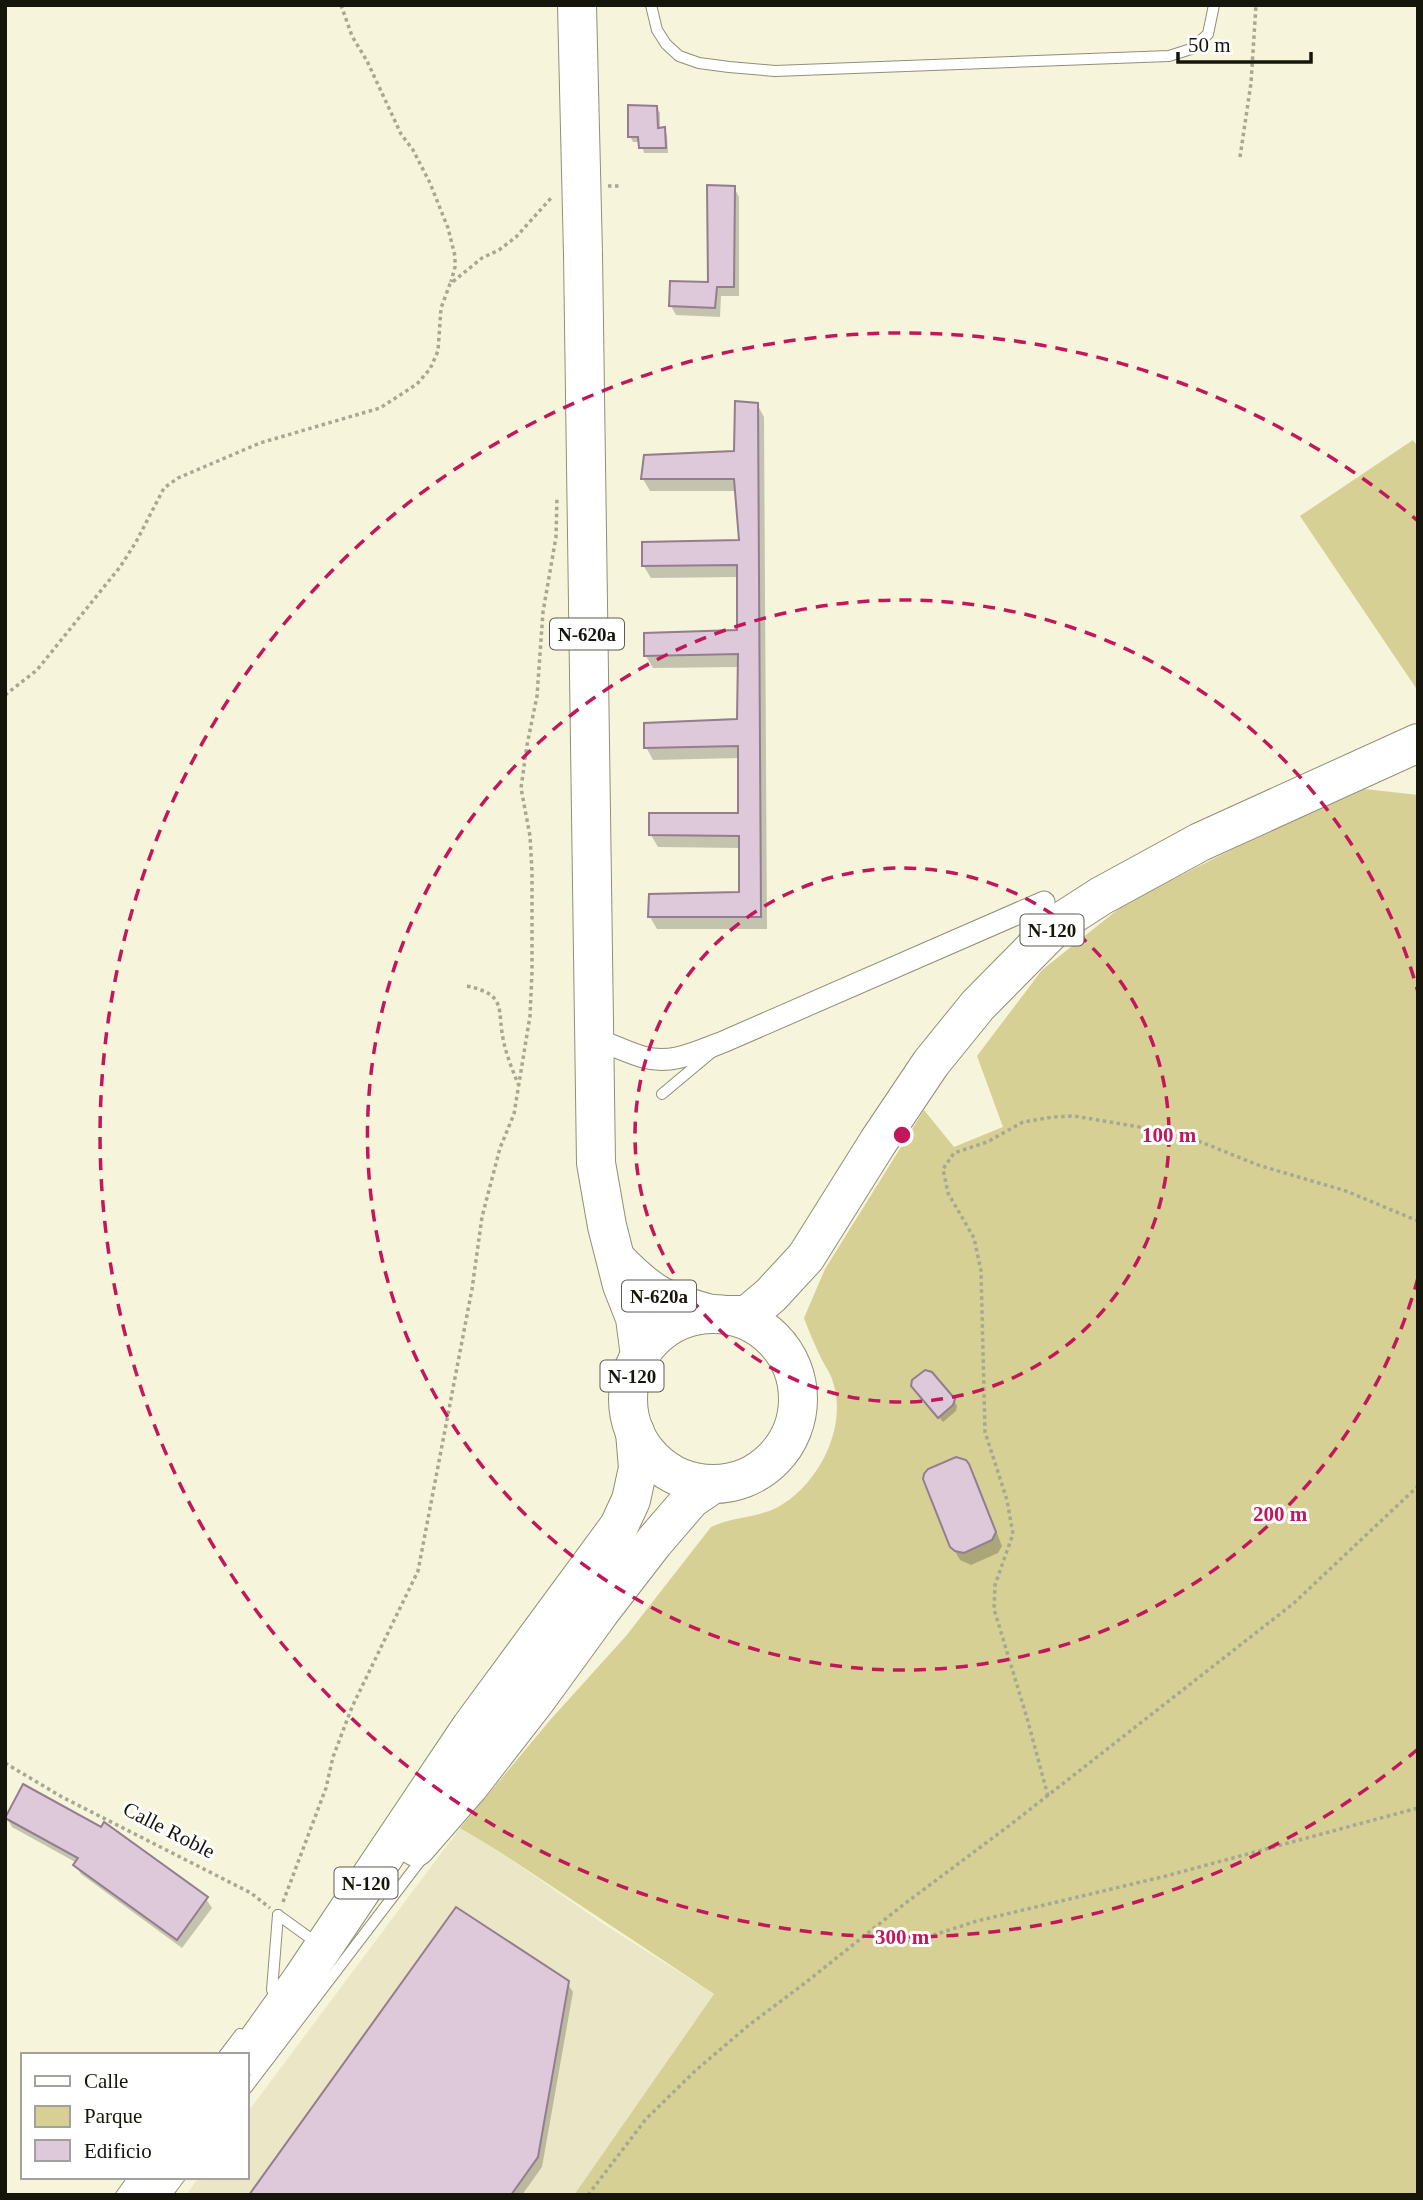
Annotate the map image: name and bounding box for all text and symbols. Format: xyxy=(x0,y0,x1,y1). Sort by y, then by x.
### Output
scale bar xyxy=(1178,21,1311,65)
text: 50 m xyxy=(1188,33,1231,57)
road number: N-620a xyxy=(550,618,624,650)
road number: N-120 xyxy=(1020,914,1084,946)
centre of rings xyxy=(890,1123,914,1147)
text: 100 m xyxy=(1142,1123,1197,1147)
road number: N-620a xyxy=(622,1280,696,1312)
road number: N-120 xyxy=(600,1360,664,1392)
text: 200 m xyxy=(1253,1502,1308,1526)
street label: Calle Roble xyxy=(119,1797,219,1863)
road number: N-120 xyxy=(334,1868,398,1898)
text: 300 m xyxy=(875,1925,930,1949)
legend xyxy=(21,2053,248,2179)
text: Calle xyxy=(84,2069,128,2093)
text: Parque xyxy=(84,2104,142,2128)
text: Edificio xyxy=(84,2139,152,2163)

